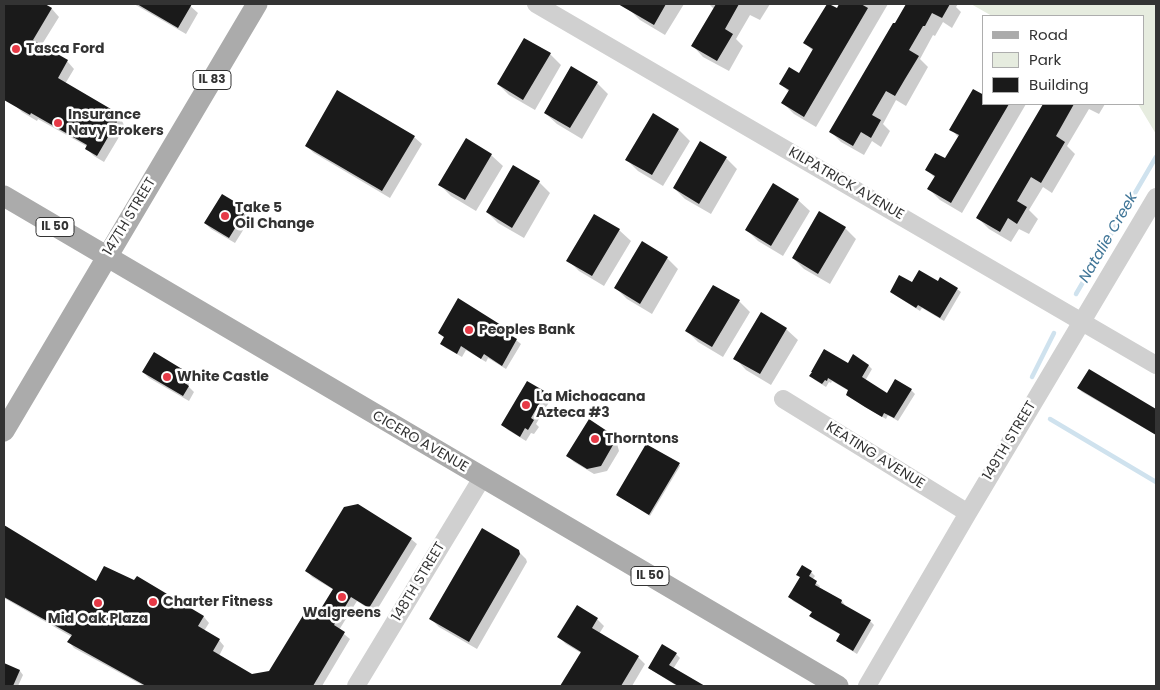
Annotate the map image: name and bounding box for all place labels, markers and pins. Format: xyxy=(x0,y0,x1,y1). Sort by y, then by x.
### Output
place label: Tasca Ford xyxy=(26,41,105,57)
marker: Tasca Ford xyxy=(10,43,22,55)
place label: Insurance Navy Brokers xyxy=(68,107,164,140)
marker: Insurance Navy Brokers xyxy=(52,117,64,129)
place label: Take 5 Oil Change xyxy=(235,200,314,232)
marker: Take 5 Oil Change xyxy=(219,210,231,222)
place label: Peoples Bank xyxy=(479,322,575,338)
marker: Peoples Bank xyxy=(463,324,475,336)
place label: White Castle xyxy=(177,369,269,385)
marker: White Castle xyxy=(161,371,173,383)
place label: La Michoacana Azteca #3 xyxy=(536,389,645,422)
marker: La Michoacana Azteca #3 xyxy=(520,399,532,411)
place label: Thorntons xyxy=(605,431,679,447)
marker: Thorntons xyxy=(589,433,601,445)
marker: Walgreens xyxy=(336,591,348,603)
place label: Charter Fitness xyxy=(163,594,273,610)
marker: Charter Fitness xyxy=(147,596,159,608)
marker: Mid Oak Plaza xyxy=(92,597,104,609)
place label: Walgreens xyxy=(303,605,381,621)
place label: Mid Oak Plaza xyxy=(48,611,148,627)

